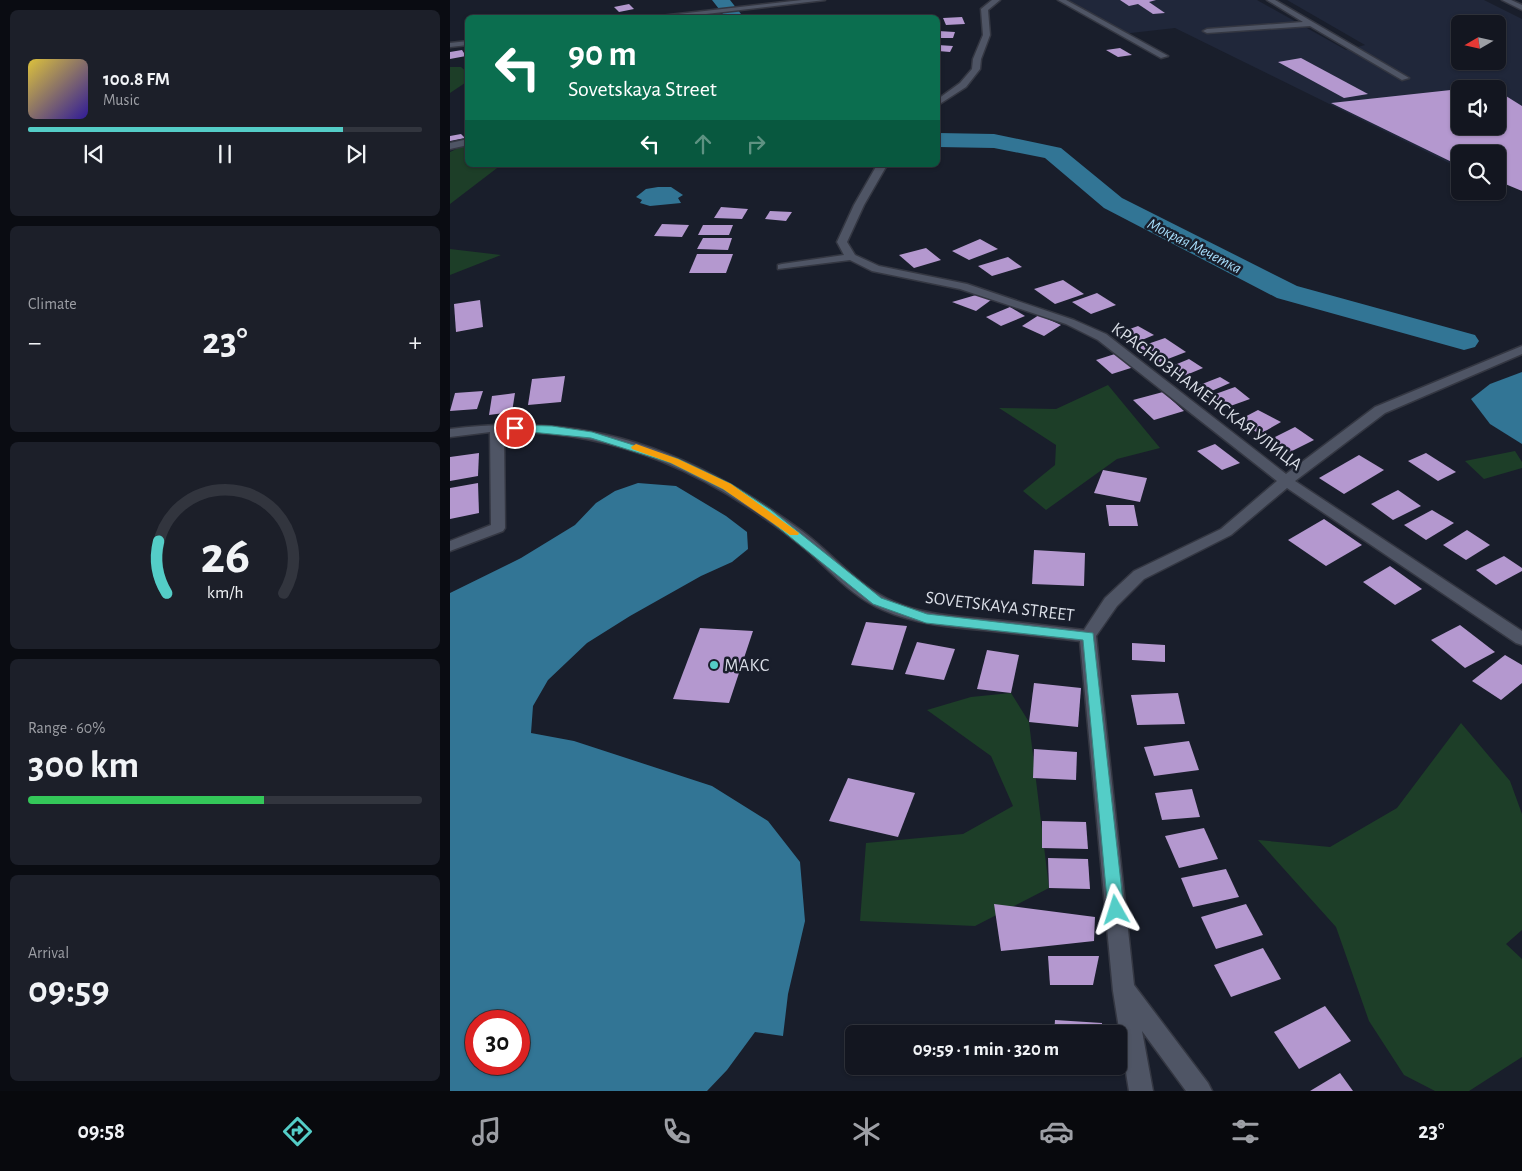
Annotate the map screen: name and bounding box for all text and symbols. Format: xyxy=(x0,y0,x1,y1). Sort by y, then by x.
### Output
north arrow xyxy=(1451,15,1506,70)
map controls xyxy=(1451,15,1506,200)
icon: left xyxy=(485,35,550,100)
text: 90 m xyxy=(568,37,637,72)
text: 100.8 FM xyxy=(103,70,170,89)
text: Sovetskaya Street xyxy=(568,78,717,100)
button: sound xyxy=(1451,80,1506,135)
text: Music xyxy=(103,92,139,108)
icon: left xyxy=(636,130,664,158)
icon: ahead xyxy=(689,130,717,158)
icon: right xyxy=(742,130,770,158)
icon: previous xyxy=(80,140,108,168)
icon: pause xyxy=(211,140,239,168)
icon: next xyxy=(342,140,370,168)
button: search xyxy=(1451,145,1506,200)
water label: Мокрая Мечетка xyxy=(1145,215,1244,277)
text: Climate xyxy=(28,296,77,312)
street label: КРАСНОЗНАМЕНСКАЯ УЛИЦА xyxy=(1108,319,1305,475)
text: 23° xyxy=(202,323,248,361)
text: − xyxy=(28,329,41,357)
text: + xyxy=(409,329,422,357)
pin xyxy=(494,407,536,449)
icon: arrive xyxy=(501,414,529,442)
text: 26 xyxy=(200,530,250,582)
text: km/h xyxy=(207,584,243,602)
street label: SOVETSKAYA STREET xyxy=(924,589,1076,625)
place label: МАКС xyxy=(724,657,770,675)
marker: МАКС xyxy=(708,659,720,671)
text: Range · 60% xyxy=(28,720,105,736)
text: 300 km xyxy=(28,747,139,785)
position arrow xyxy=(1089,883,1141,935)
text: Arrival xyxy=(28,945,69,961)
text: 09:59 xyxy=(28,972,110,1010)
speed limit sign: 30 xyxy=(465,1010,530,1075)
text: 09:59 · 1 min · 320 m xyxy=(913,1040,1059,1059)
icon: directions xyxy=(280,1114,315,1149)
icon: music xyxy=(469,1114,504,1149)
icon: phone xyxy=(659,1114,694,1149)
icon: climate xyxy=(849,1114,884,1149)
icon: car xyxy=(1039,1114,1074,1149)
icon: filters xyxy=(1228,1114,1263,1149)
text: 09:58 xyxy=(77,1120,125,1142)
text: 23° xyxy=(1418,1120,1445,1142)

